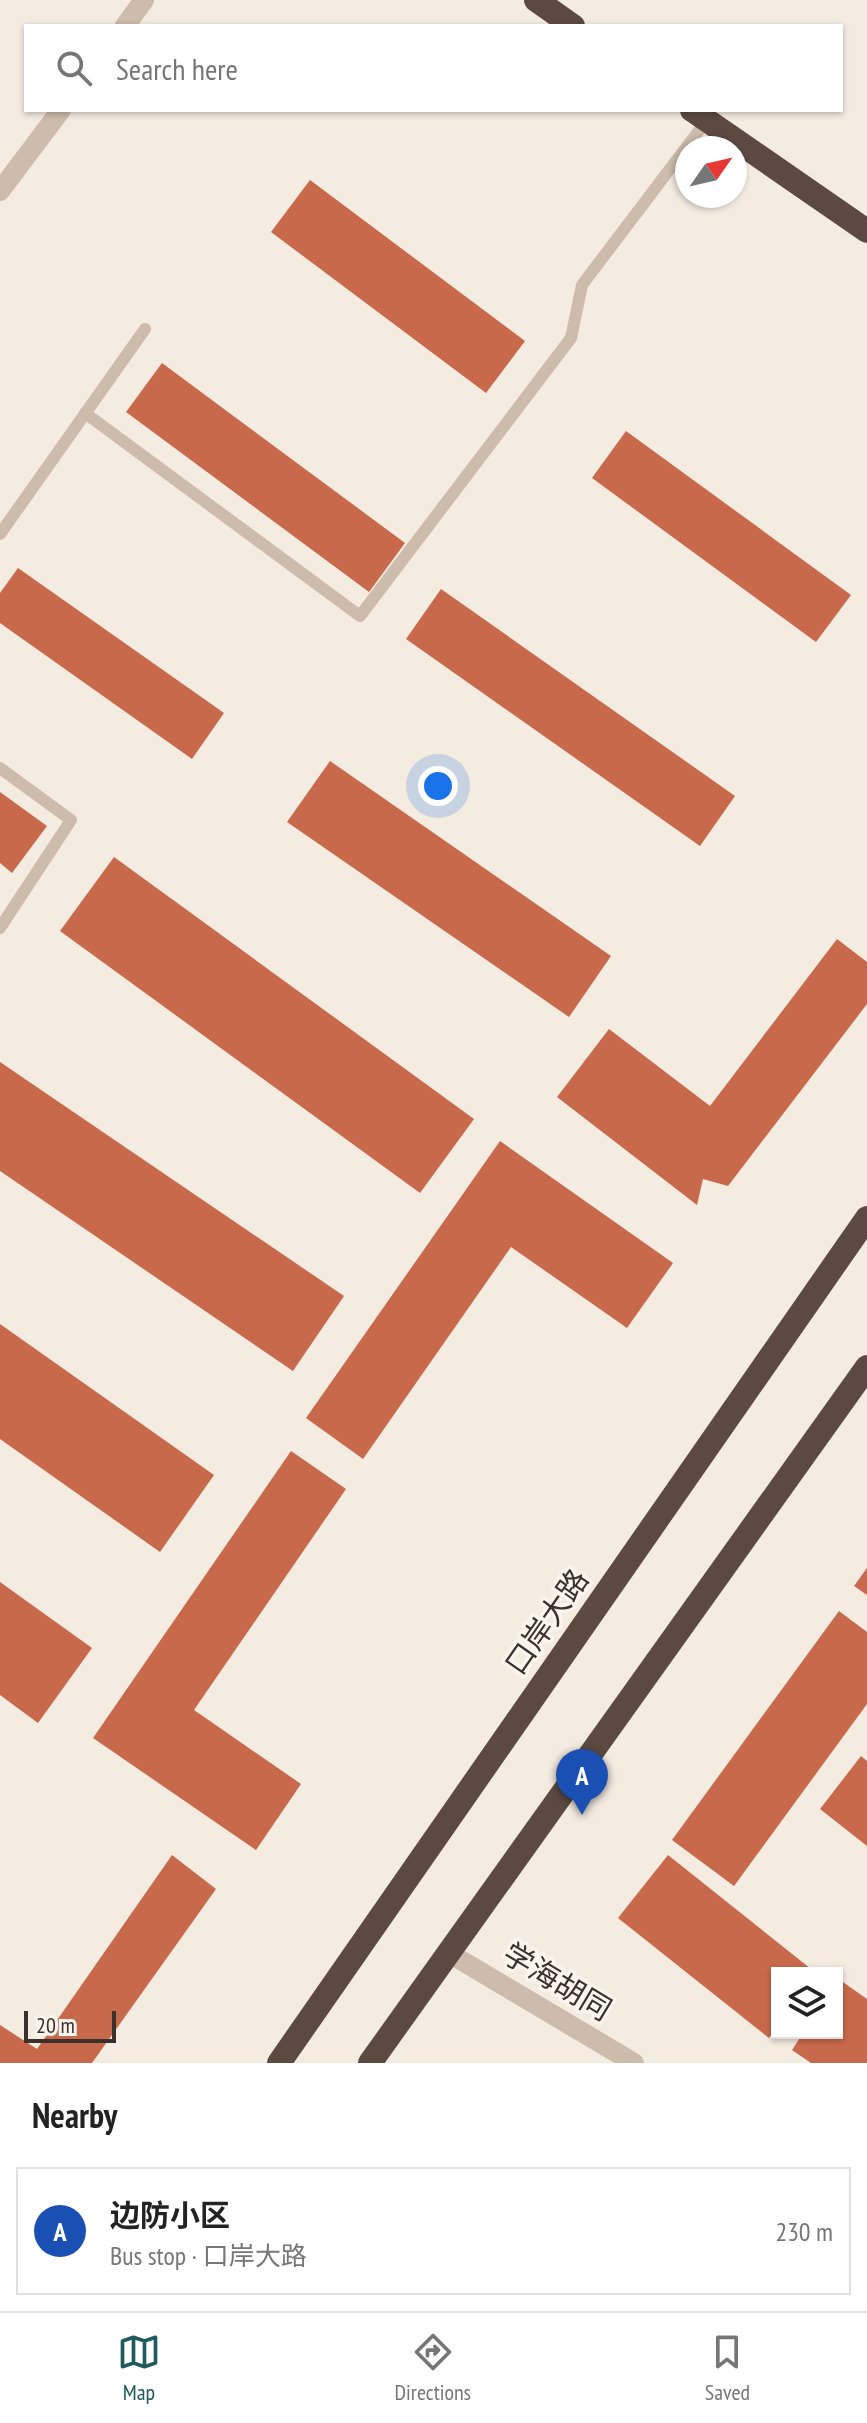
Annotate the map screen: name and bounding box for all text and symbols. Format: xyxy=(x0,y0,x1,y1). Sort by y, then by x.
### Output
search box xyxy=(24,24,843,112)
icon: search xyxy=(52,46,96,90)
text: Search here xyxy=(116,49,238,88)
north arrow xyxy=(675,136,747,208)
your location xyxy=(418,766,458,806)
street label: 口岸大路 xyxy=(495,1561,596,1681)
pin: A xyxy=(556,1749,608,1815)
street label: 学海胡同 xyxy=(496,1933,619,2028)
map controls xyxy=(771,1967,843,2039)
button: layers xyxy=(771,1967,843,2039)
scale bar xyxy=(24,2007,116,2043)
text: 20 m xyxy=(36,2011,75,2039)
text: Nearby xyxy=(32,2093,117,2137)
text: 边防小区 xyxy=(110,2195,230,2234)
text: A xyxy=(53,2215,67,2248)
text: 230 m xyxy=(775,2215,833,2248)
text: Bus stop · 口岸大路 xyxy=(110,2239,307,2272)
tab: Map xyxy=(117,2330,161,2406)
tab: Directions xyxy=(395,2330,471,2406)
tab: Saved xyxy=(705,2330,750,2406)

